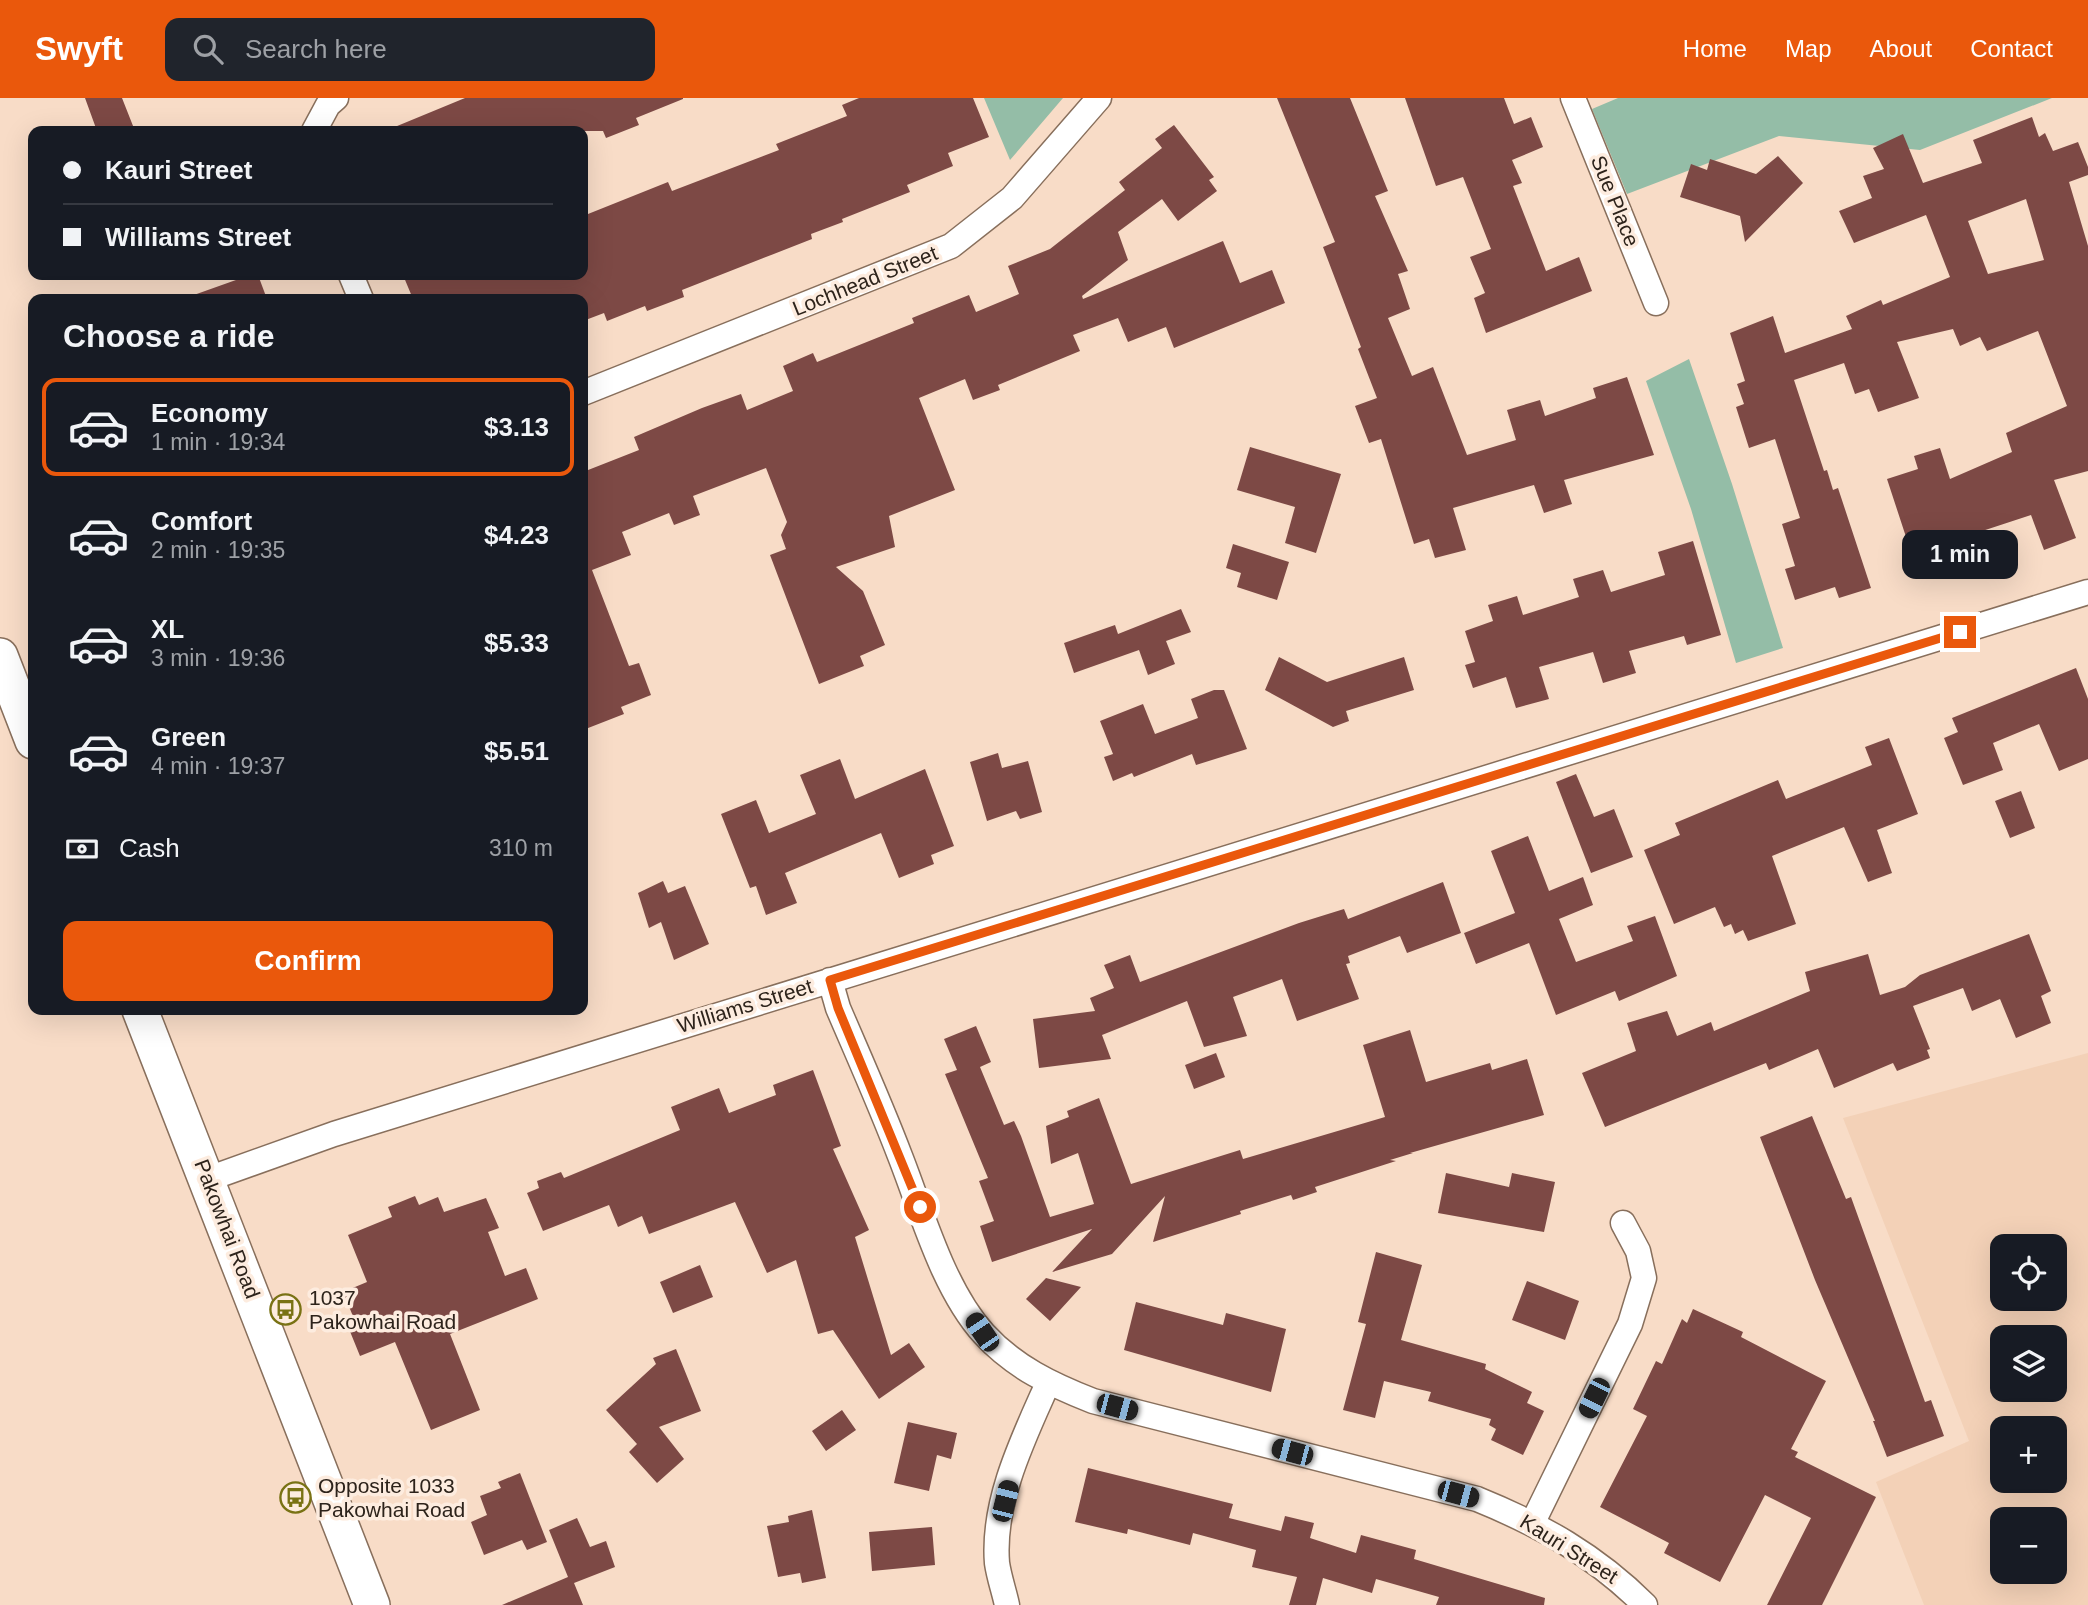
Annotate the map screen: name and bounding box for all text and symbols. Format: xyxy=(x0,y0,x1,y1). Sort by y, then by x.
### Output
search box xyxy=(165,18,655,81)
text: Swyft xyxy=(35,30,123,67)
icon: search xyxy=(189,30,227,68)
text: Search here xyxy=(245,34,387,64)
text: Home xyxy=(1683,35,1747,62)
text: Map xyxy=(1785,35,1832,62)
text: About xyxy=(1870,35,1932,62)
text: Contact xyxy=(1970,35,2053,62)
street label: Sue Place xyxy=(1587,152,1644,250)
text: Kauri Street xyxy=(105,155,252,185)
text: Williams Street xyxy=(105,222,291,252)
street label: Lochhead Street xyxy=(789,241,941,320)
text: Choose a ride xyxy=(63,318,275,354)
icon: car xyxy=(67,396,130,459)
text: Economy xyxy=(151,398,268,428)
text: $3.13 xyxy=(484,412,549,442)
text: 1 min · 19:34 xyxy=(151,429,285,455)
icon: car xyxy=(67,504,130,567)
text: Comfort xyxy=(151,506,252,536)
text: $4.23 xyxy=(484,520,549,550)
callout: 1 min xyxy=(1902,531,2018,580)
text: 2 min · 19:35 xyxy=(151,537,285,563)
text: 1 min xyxy=(1930,541,1990,567)
icon: car xyxy=(67,612,130,675)
text: XL xyxy=(151,614,184,644)
route end xyxy=(1944,616,1976,648)
text: $5.33 xyxy=(484,628,549,658)
text: 3 min · 19:36 xyxy=(151,645,285,671)
icon: car xyxy=(67,720,130,783)
text: Green xyxy=(151,722,226,752)
text: $5.51 xyxy=(484,736,549,766)
text: 4 min · 19:37 xyxy=(151,753,285,779)
icon: cash xyxy=(63,830,101,868)
text: Cash xyxy=(119,833,180,863)
text: 310 m xyxy=(489,835,553,861)
button: Confirm xyxy=(63,921,553,1001)
street label: Williams Street xyxy=(675,974,815,1037)
street label: Pakowhai Road xyxy=(190,1156,265,1302)
route start xyxy=(904,1191,936,1223)
map controls xyxy=(1990,1234,2067,1584)
button: locate xyxy=(1990,1234,2067,1311)
place label: 1037 Pakowhai Road xyxy=(309,1286,456,1333)
bus stop icon: 1037 Pakowhai Road xyxy=(269,1293,303,1327)
car xyxy=(962,1309,1003,1355)
button: layers xyxy=(1990,1325,2067,1402)
car xyxy=(1576,1375,1613,1421)
car xyxy=(1094,1391,1141,1423)
button: + xyxy=(1990,1416,2067,1493)
car xyxy=(1269,1436,1316,1468)
place label: Opposite 1033 Pakowhai Road xyxy=(318,1474,465,1521)
car xyxy=(990,1478,1021,1524)
car xyxy=(1435,1478,1482,1510)
bus stop icon: Opposite 1033 Pakowhai Road xyxy=(278,1481,312,1515)
button: − xyxy=(1990,1507,2067,1584)
street label: Kauri Street xyxy=(1516,1509,1623,1588)

